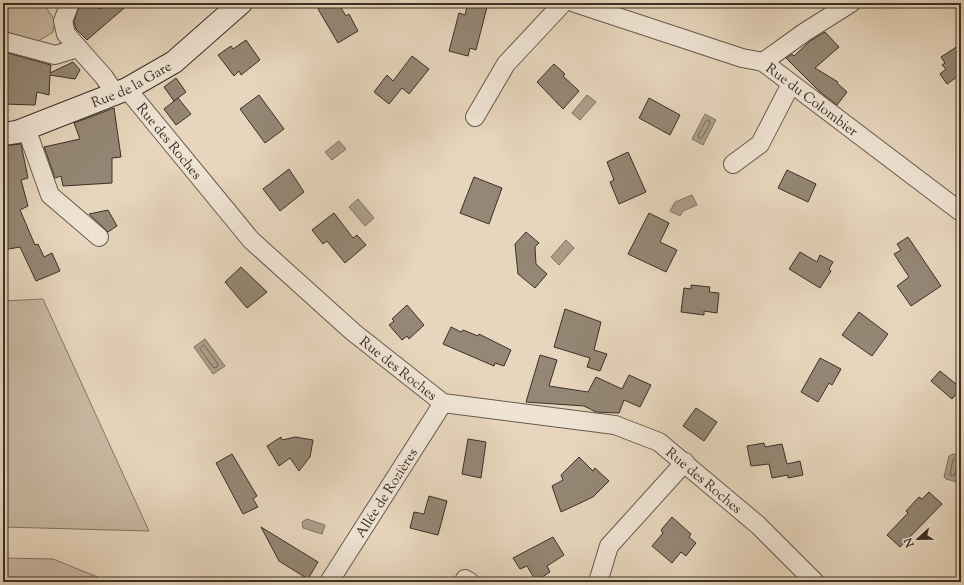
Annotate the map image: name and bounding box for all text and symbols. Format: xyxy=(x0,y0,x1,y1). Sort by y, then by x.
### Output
street label: Rue de la Gare xyxy=(89,57,176,114)
street label: Rue du Colombier xyxy=(761,59,862,143)
street label: Rue des Roches xyxy=(130,99,205,185)
street label: Rue des Roches xyxy=(354,333,441,407)
street label: Rue des Roches xyxy=(661,444,745,519)
street label: Allée de Rozières xyxy=(352,445,424,542)
north arrow xyxy=(898,519,938,559)
text: N xyxy=(901,535,919,550)

